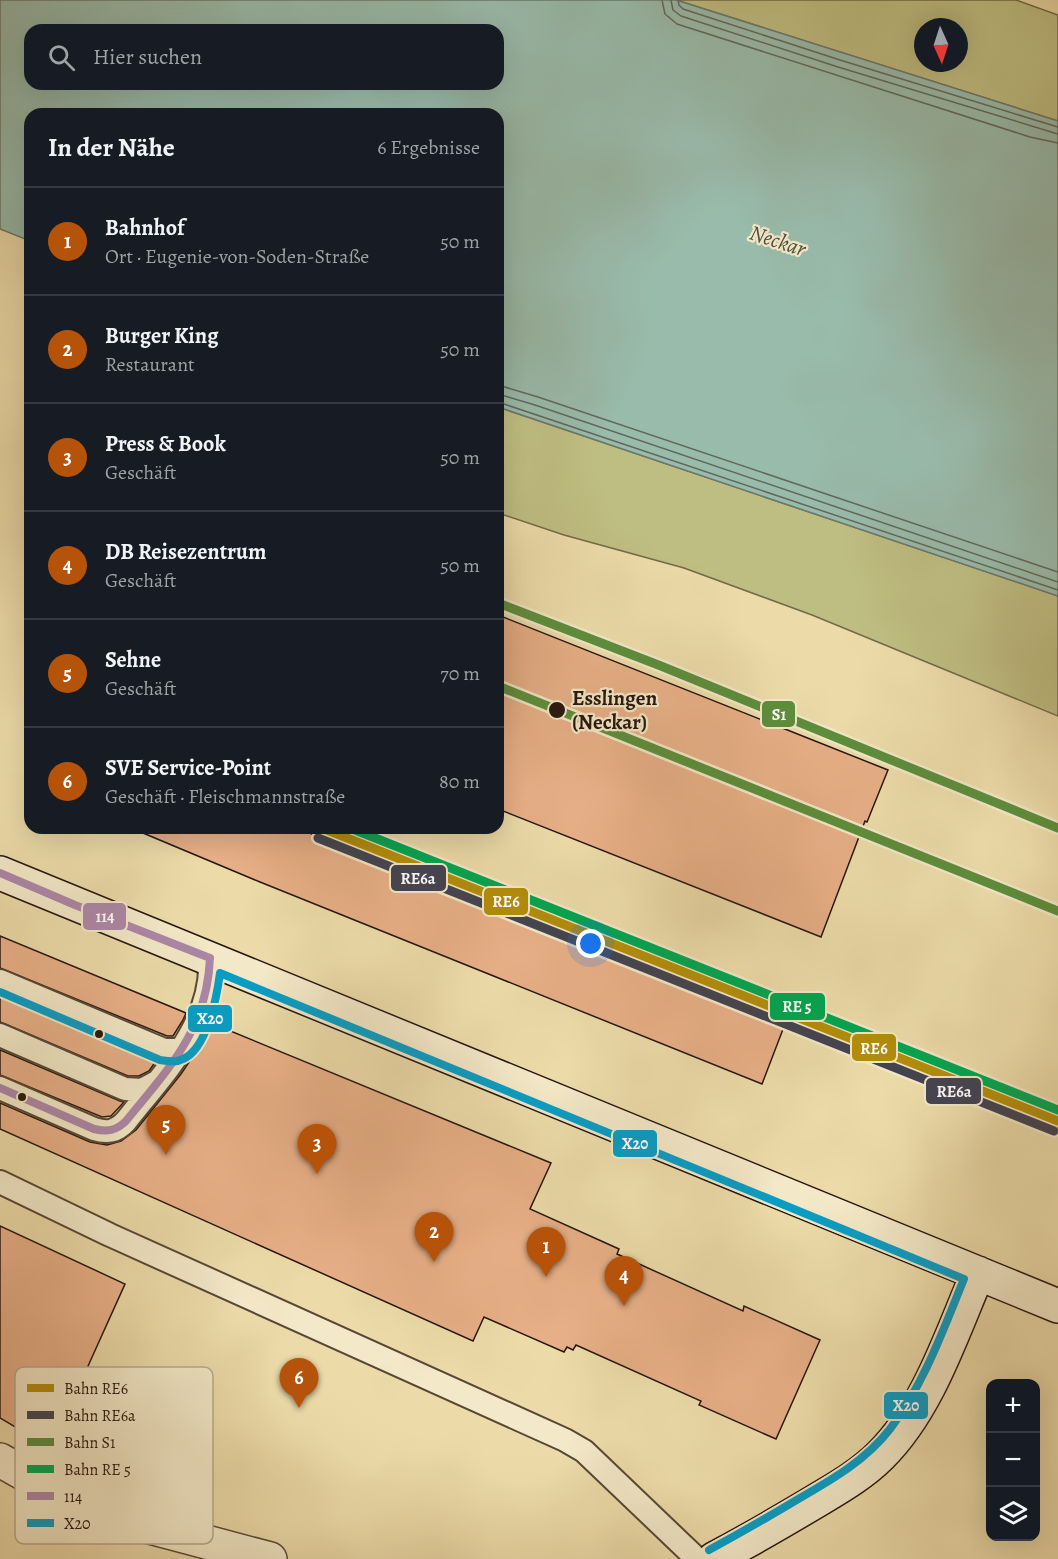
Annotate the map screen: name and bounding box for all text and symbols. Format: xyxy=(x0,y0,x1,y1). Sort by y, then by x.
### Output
north arrow xyxy=(914,18,968,72)
search box xyxy=(24,24,504,90)
icon: search xyxy=(45,41,78,74)
text: Hier suchen xyxy=(93,42,202,72)
text: In der Nähe xyxy=(48,130,175,165)
text: 6 Ergebnisse xyxy=(377,134,480,161)
text: Bahnhof xyxy=(105,213,185,243)
water label: Neckar xyxy=(746,218,811,265)
text: 1 xyxy=(64,228,71,255)
text: 50 m xyxy=(440,228,480,255)
text: Ort · Eugenie-von-Soden-Straße xyxy=(105,243,369,270)
text: Burger King xyxy=(105,321,218,351)
text: 2 xyxy=(63,336,72,363)
text: 50 m xyxy=(440,336,480,363)
text: Restaurant xyxy=(105,351,195,378)
text: Press & Book xyxy=(105,429,226,459)
text: 3 xyxy=(63,444,72,471)
text: 50 m xyxy=(440,444,480,471)
text: Geschäft xyxy=(105,459,176,486)
text: DB Reisezentrum xyxy=(105,537,266,567)
text: 4 xyxy=(63,552,72,579)
text: 50 m xyxy=(440,552,480,579)
text: Geschäft xyxy=(105,567,176,594)
text: Sehne xyxy=(105,645,161,675)
text: 5 xyxy=(63,660,72,687)
text: 70 m xyxy=(440,660,480,687)
text: Geschäft xyxy=(105,675,176,702)
place label: Esslingen (Neckar) xyxy=(572,684,657,736)
marker: Esslingen (Neckar) xyxy=(547,700,567,720)
line badge: S1 xyxy=(761,700,796,728)
text: S1 xyxy=(772,704,786,726)
text: SVE Service-Point xyxy=(105,753,271,783)
text: 6 xyxy=(63,768,72,795)
text: 80 m xyxy=(439,768,480,795)
text: Geschäft · Fleischmannstraße xyxy=(105,783,345,810)
line badge: RE6a xyxy=(390,864,447,892)
text: RE6a xyxy=(401,868,436,890)
line badge: RE6 xyxy=(483,887,529,916)
text: RE6 xyxy=(492,891,520,913)
line badge: 114 xyxy=(82,902,127,931)
text: 114 xyxy=(96,906,115,928)
your location xyxy=(576,929,605,958)
line badge: RE 5 xyxy=(769,992,826,1021)
text: RE 5 xyxy=(782,996,812,1018)
line badge: X20 xyxy=(187,1004,233,1033)
text: X20 xyxy=(197,1008,223,1030)
unlabelled marker xyxy=(93,1028,105,1040)
line badge: RE6 xyxy=(851,1033,897,1062)
text: RE6 xyxy=(860,1038,888,1060)
line badge: RE6a xyxy=(925,1077,982,1105)
text: RE6a xyxy=(937,1081,972,1103)
unlabelled marker xyxy=(16,1091,28,1103)
pin: 5 xyxy=(146,1106,186,1155)
pin: 3 xyxy=(298,1124,336,1174)
line badge: X20 xyxy=(612,1129,658,1158)
text: X20 xyxy=(622,1133,648,1155)
pin: 2 xyxy=(414,1212,454,1262)
pin: 1 xyxy=(526,1228,566,1277)
pin: 4 xyxy=(604,1256,644,1306)
pin: 6 xyxy=(280,1358,318,1408)
legend xyxy=(15,1367,213,1544)
text: Bahn RE6 xyxy=(64,1378,128,1400)
map controls xyxy=(986,1379,1040,1541)
button: + xyxy=(986,1379,1040,1433)
line badge: X20 xyxy=(883,1391,929,1420)
text: X20 xyxy=(893,1395,919,1417)
text: Bahn RE6a xyxy=(64,1405,136,1427)
text: Bahn S1 xyxy=(64,1432,116,1454)
button: − xyxy=(986,1433,1040,1487)
text: Bahn RE 5 xyxy=(64,1459,131,1481)
text: 114 xyxy=(64,1486,82,1508)
button: layers xyxy=(986,1487,1040,1541)
text: X20 xyxy=(64,1513,91,1535)

